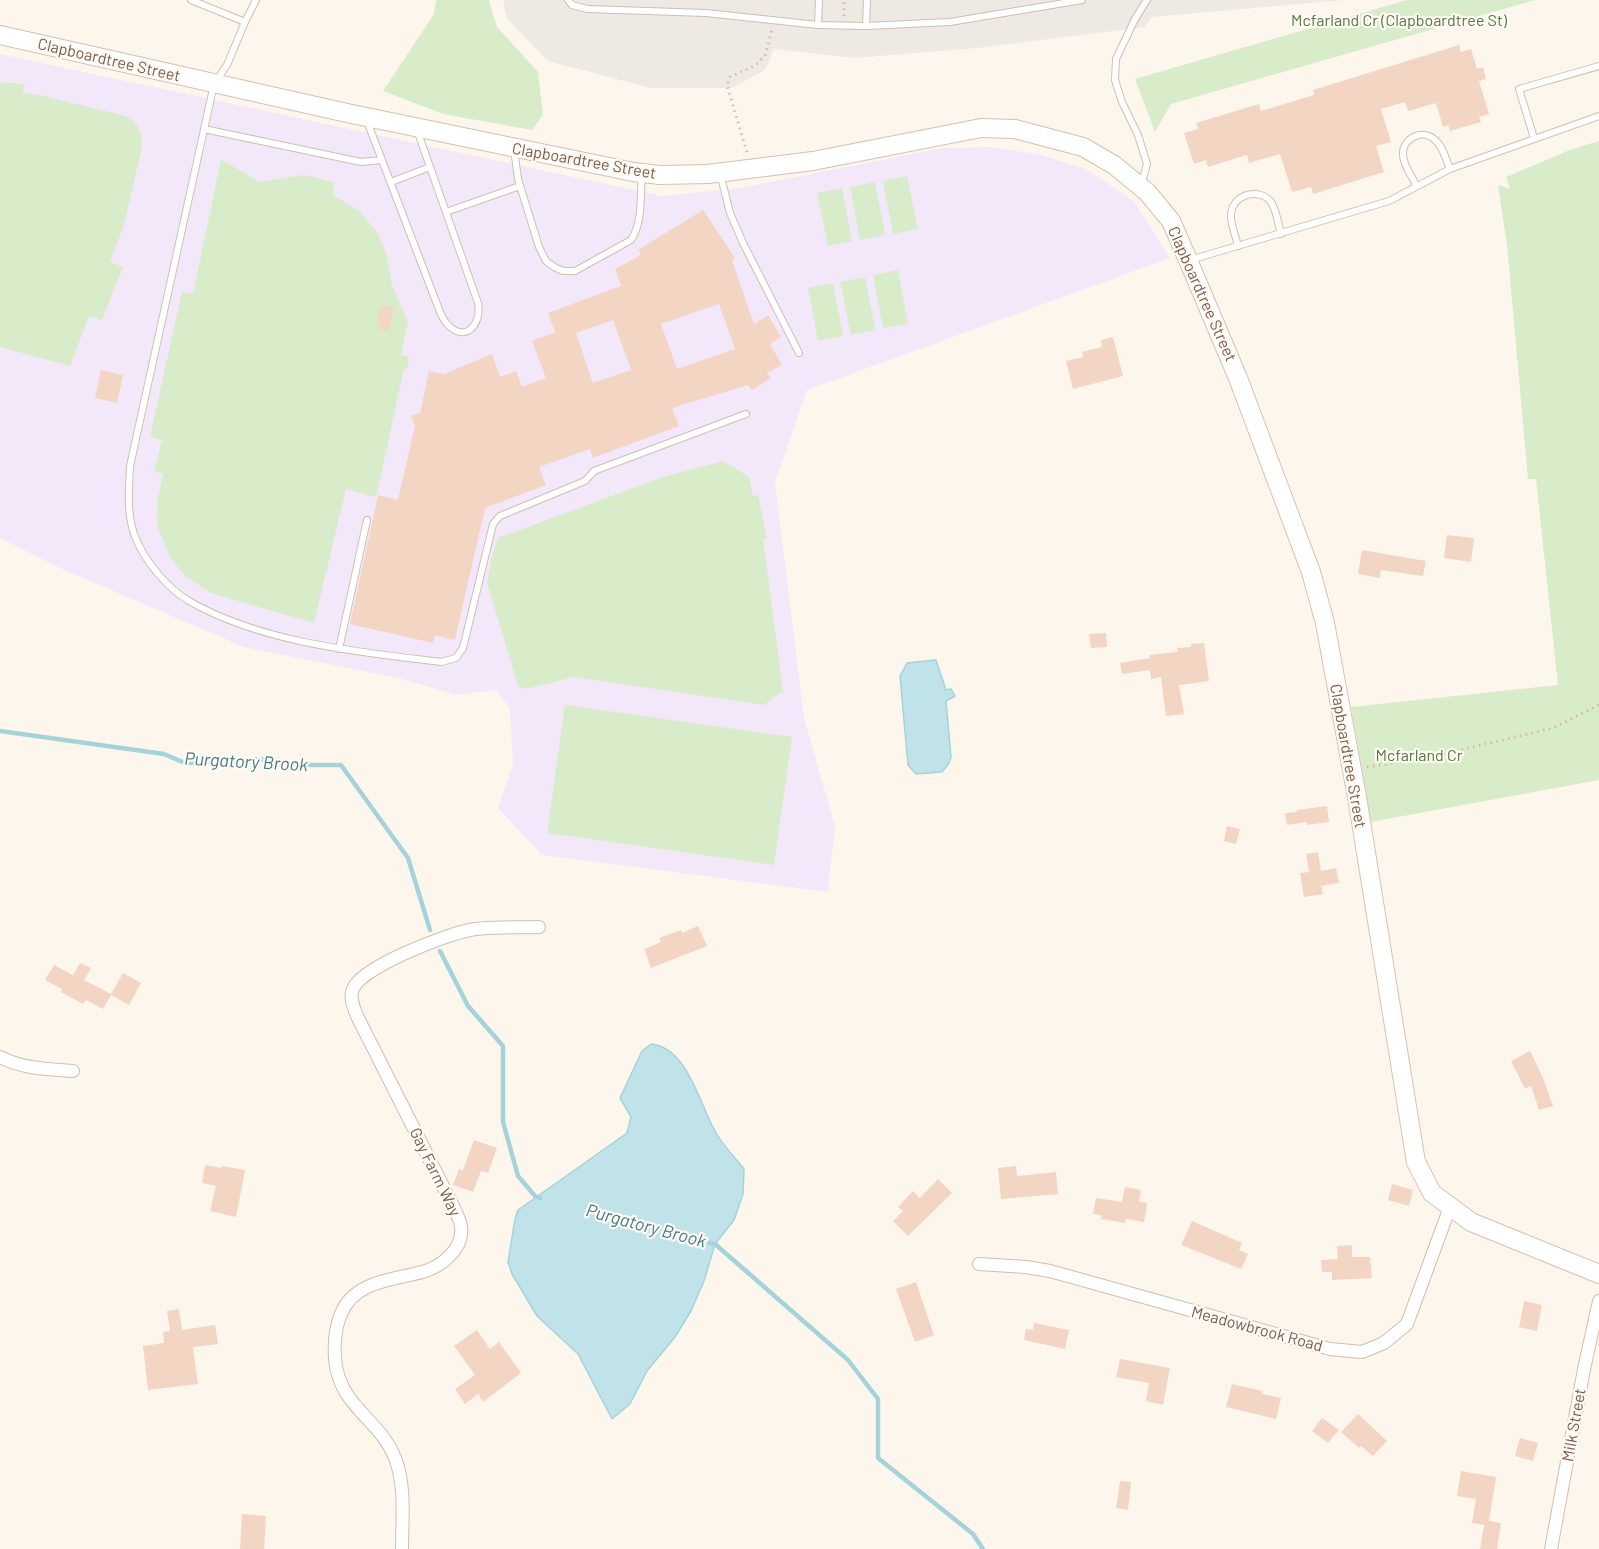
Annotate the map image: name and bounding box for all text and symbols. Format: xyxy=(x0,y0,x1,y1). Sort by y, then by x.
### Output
park label: Mcfarland Cr (Clapboardtree St) xyxy=(1291,11,1507,31)
street label: Clapboardtree Street xyxy=(36,34,182,86)
street label: Clapboardtree Street xyxy=(510,139,658,183)
street label: Clapboardtree Street xyxy=(1164,223,1240,365)
street label: Clapboardtree Street xyxy=(1326,682,1370,830)
park label: Mcfarland Cr xyxy=(1375,746,1463,766)
water label: Purgatory Brook xyxy=(184,748,308,776)
street label: Gay Farm Way xyxy=(405,1125,465,1219)
water label: Purgatory Brook xyxy=(583,1200,709,1252)
street label: Meadowbrook Road xyxy=(1189,1302,1325,1356)
street label: Milk Street xyxy=(1558,1387,1590,1463)

